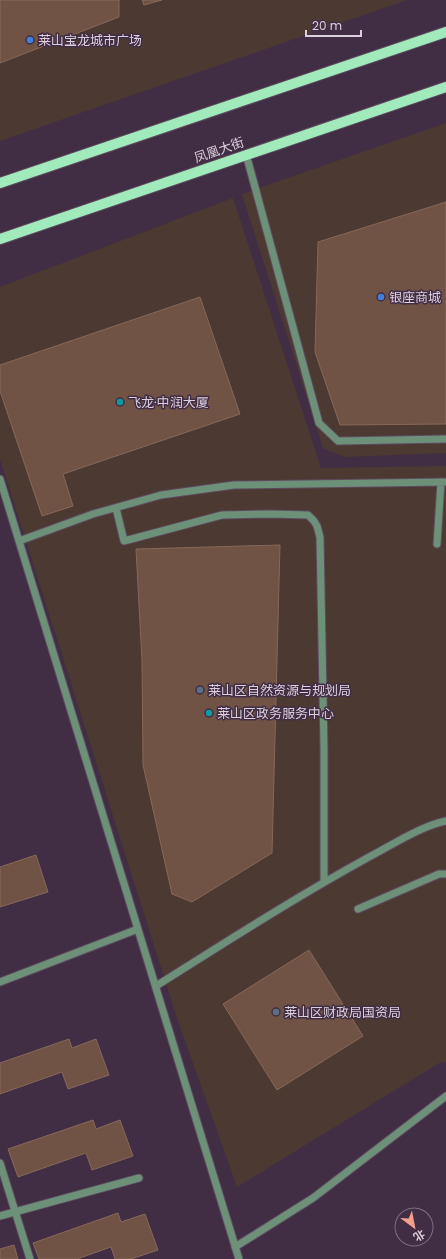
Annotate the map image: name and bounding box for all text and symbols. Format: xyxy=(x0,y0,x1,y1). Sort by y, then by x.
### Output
scale bar xyxy=(306,12,361,38)
text: 20 m xyxy=(312,17,342,34)
place label: 莱山宝龙城市广场 xyxy=(38,31,142,50)
marker: 莱山宝龙城市广场 xyxy=(25,35,35,45)
street label: 凤凰大街 xyxy=(191,133,247,167)
place label: 银座商城 xyxy=(389,288,441,307)
marker: 银座商城 xyxy=(376,292,386,302)
place label: 飞龙·中润大厦 xyxy=(128,393,209,412)
marker: 飞龙·中润大厦 xyxy=(115,397,125,407)
place label: 莱山区自然资源与规划局 xyxy=(208,681,351,700)
marker: 莱山区自然资源与规划局 xyxy=(195,685,205,695)
place label: 莱山区政务服务中心 xyxy=(217,704,334,723)
marker: 莱山区政务服务中心 xyxy=(204,708,214,718)
place label: 莱山区财政局国资局 xyxy=(284,1003,401,1022)
marker: 莱山区财政局国资局 xyxy=(271,1007,281,1017)
north arrow xyxy=(394,1207,434,1247)
text: 北 xyxy=(410,1226,428,1245)

